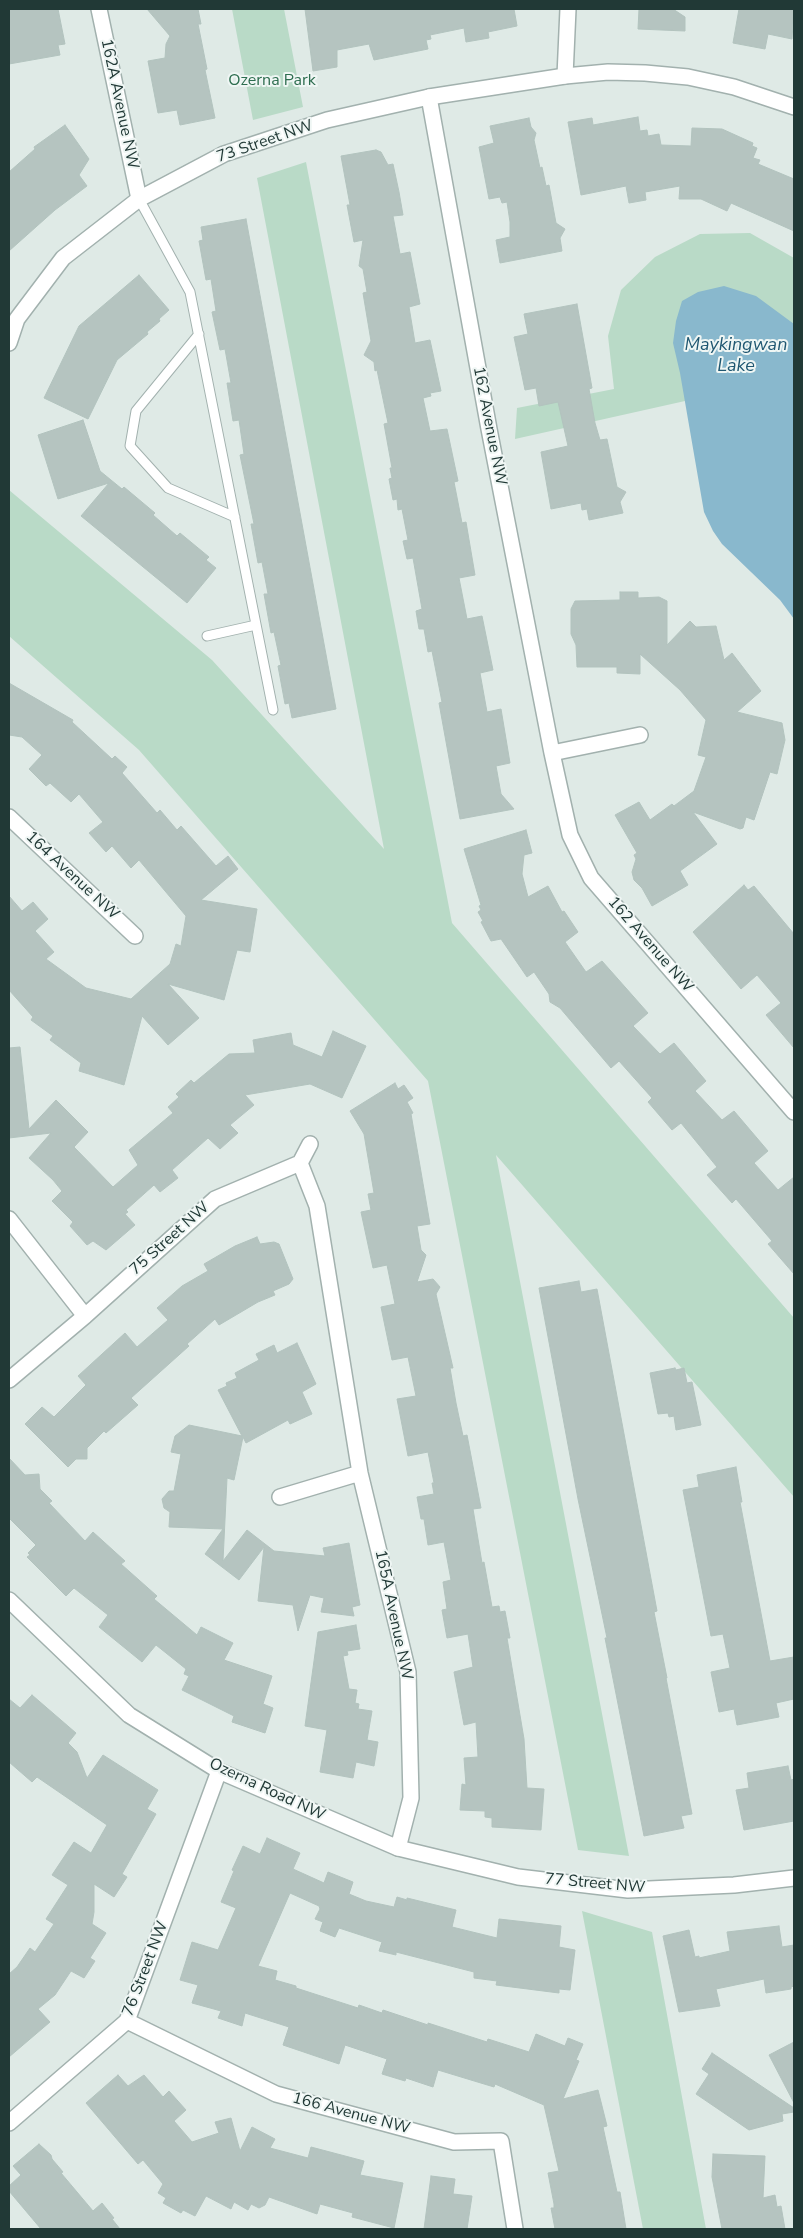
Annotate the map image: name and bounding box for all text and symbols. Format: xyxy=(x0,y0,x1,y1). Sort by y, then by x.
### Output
street label: 162A Avenue NW xyxy=(96,37,142,171)
park label: Ozerna Park xyxy=(228,71,316,91)
street label: 73 Street NW xyxy=(214,117,316,167)
water label: Maykingwan Lake xyxy=(685,335,787,378)
street label: 162 Avenue NW xyxy=(468,365,510,487)
street label: 164 Avenue NW xyxy=(21,828,123,924)
street label: 162 Avenue NW xyxy=(603,893,697,997)
street label: 75 Street NW xyxy=(126,1198,214,1280)
street label: 165A Avenue NW xyxy=(370,1548,416,1682)
street label: Ozerna Road NW xyxy=(206,1755,328,1825)
street label: 77 Street NW xyxy=(544,1870,646,1898)
street label: 76 Street NW xyxy=(119,1919,173,2019)
street label: 166 Avenue NW xyxy=(290,2089,412,2139)

